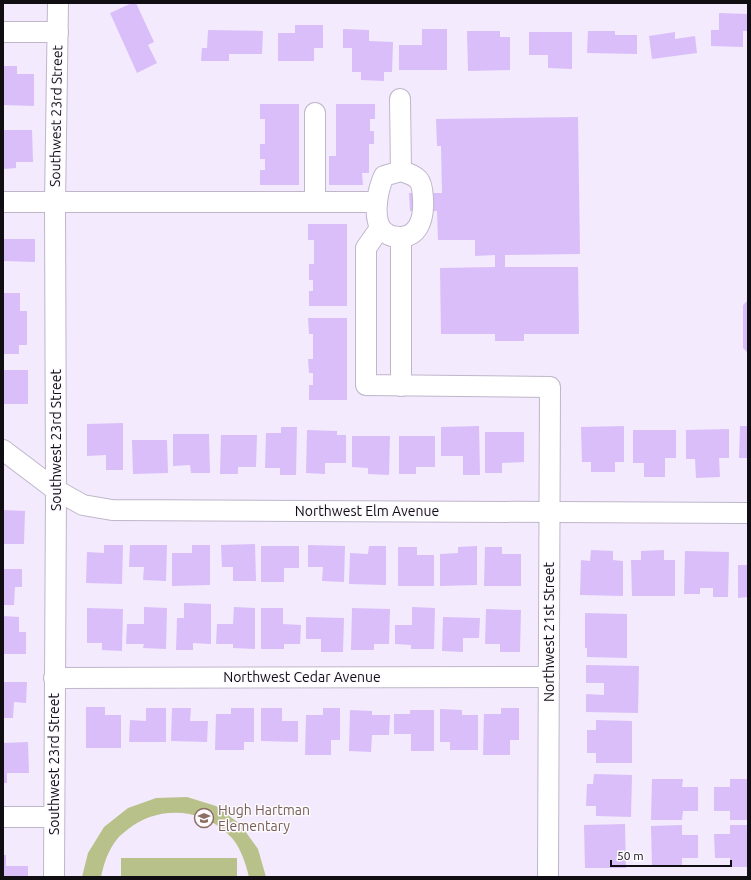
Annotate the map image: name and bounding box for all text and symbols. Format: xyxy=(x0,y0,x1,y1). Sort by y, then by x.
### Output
street label: Southwest 23rd Street xyxy=(47,44,65,187)
street label: Southwest 23rd Street xyxy=(48,369,64,511)
street label: Northwest Elm Avenue xyxy=(295,503,439,519)
street label: Northwest 21st Street xyxy=(541,562,557,702)
street label: Northwest Cedar Avenue xyxy=(223,669,381,685)
street label: Southwest 23rd Street xyxy=(46,693,62,835)
place label: Hugh Hartman Elementary xyxy=(218,802,310,834)
school or university icon: Hugh Hartman Elementary xyxy=(193,807,215,829)
scale bar xyxy=(611,842,731,868)
text: 50 m xyxy=(617,849,644,862)

